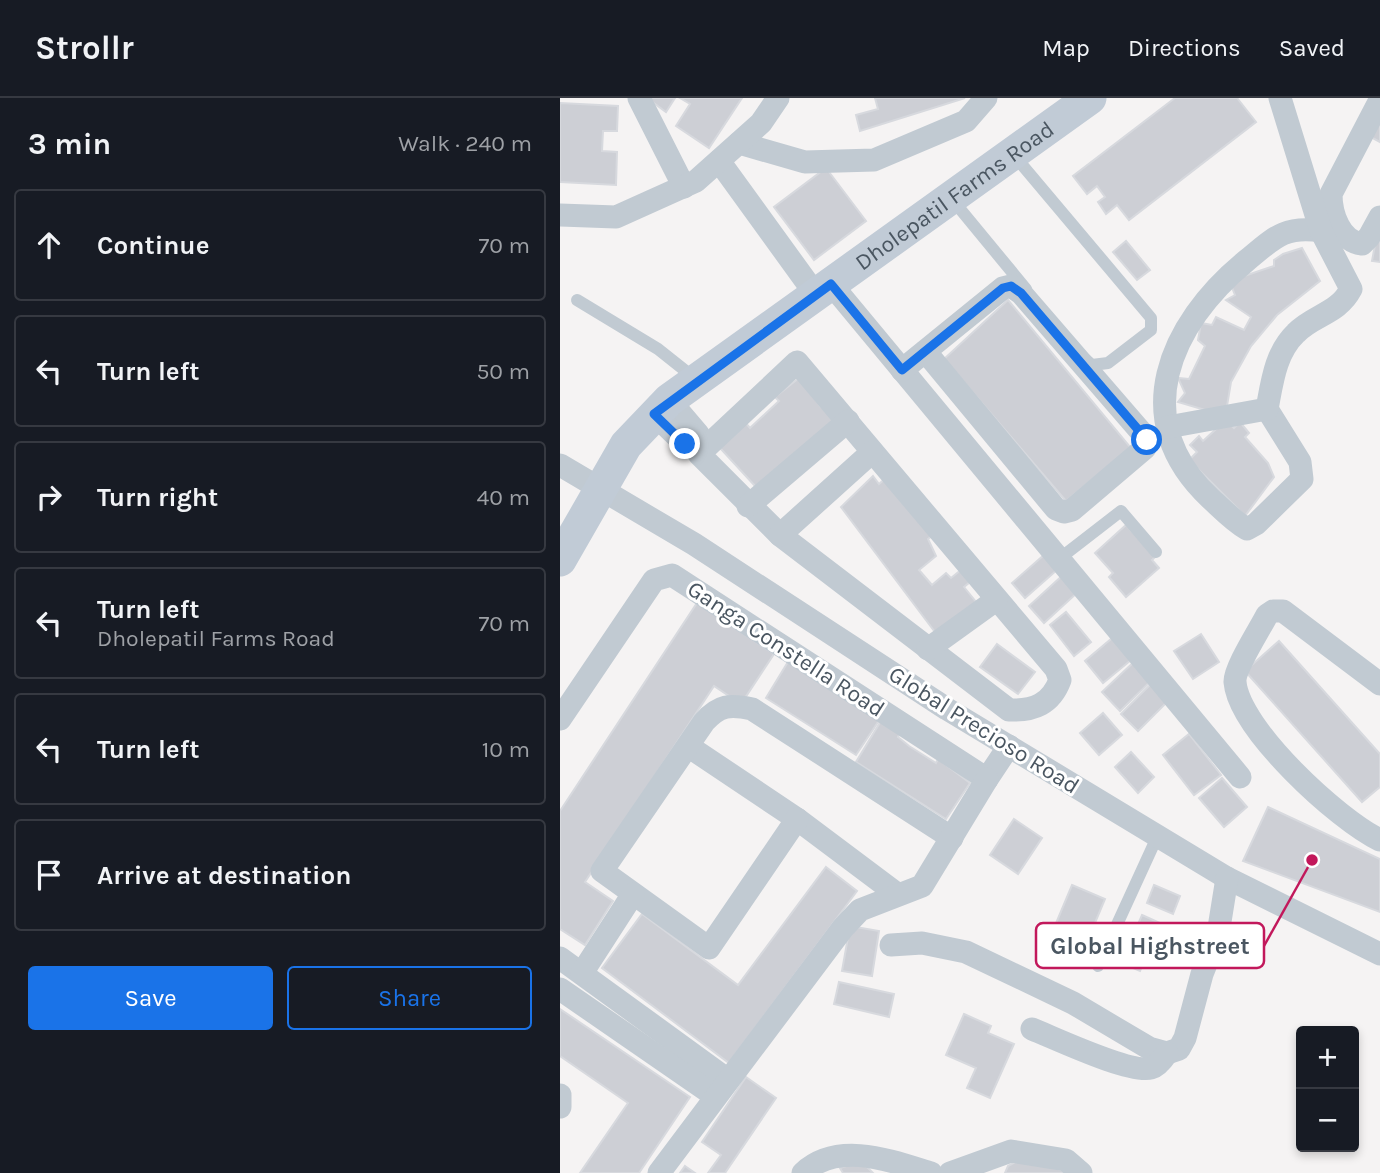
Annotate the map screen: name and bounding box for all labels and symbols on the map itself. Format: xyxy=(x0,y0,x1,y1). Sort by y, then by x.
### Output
street label: Dholepatil Farms Road xyxy=(850,115,1059,276)
route start xyxy=(1131,424,1162,455)
route end xyxy=(669,428,700,459)
street label: Ganga Constella Road xyxy=(682,575,890,723)
street label: Global Precioso Road xyxy=(884,660,1084,800)
callout: Global Highstreet xyxy=(1036,923,1264,968)
text: Global Highstreet xyxy=(1050,932,1250,960)

